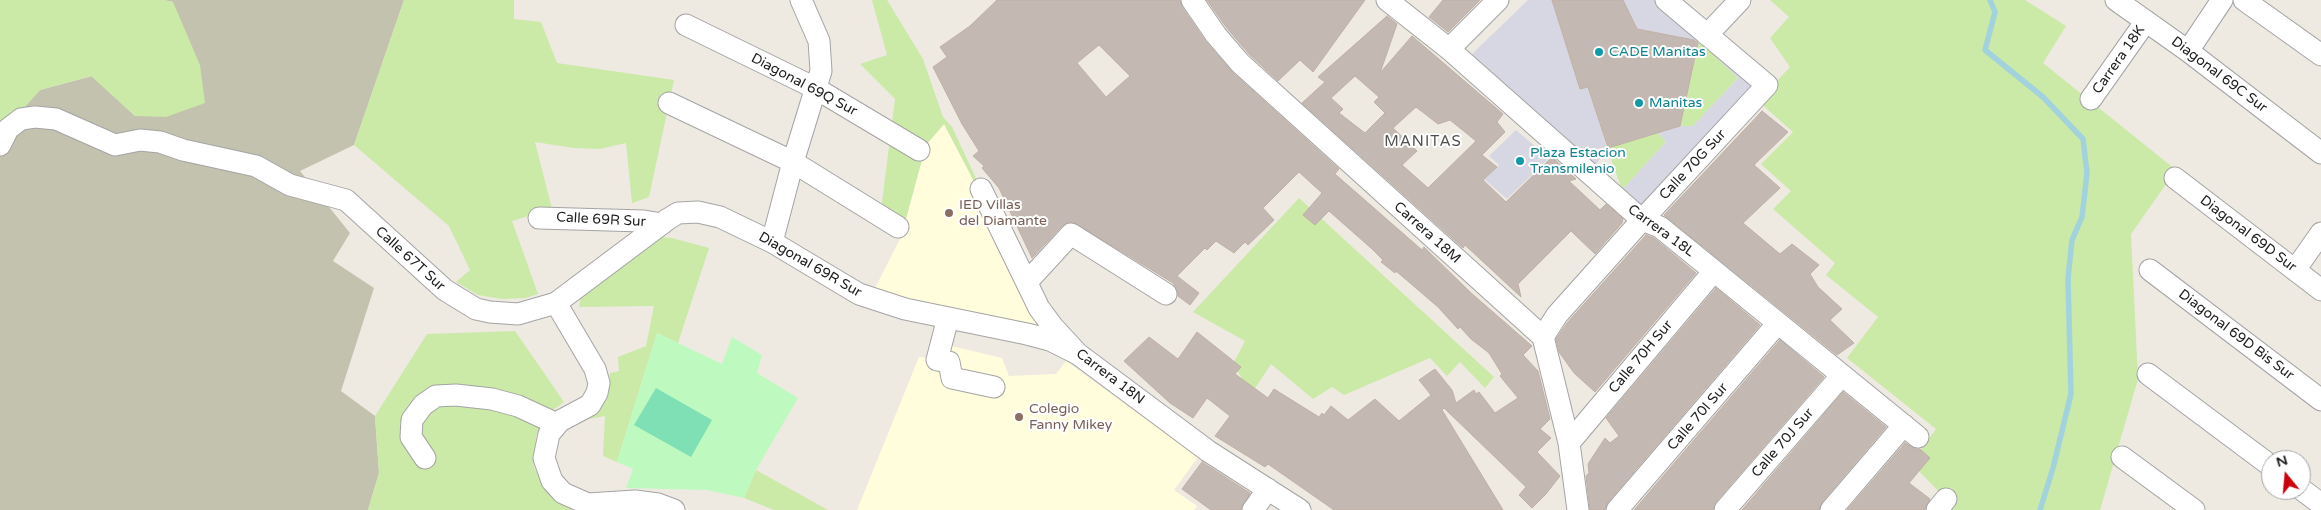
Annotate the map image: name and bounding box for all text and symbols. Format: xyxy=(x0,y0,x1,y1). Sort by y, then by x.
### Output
street label: Carrera 18K xyxy=(2089,22,2149,98)
street label: Diagonal 69C Sur xyxy=(2168,33,2270,117)
place label: CADE Manitas xyxy=(1609,44,1706,60)
marker: CADE Manitas xyxy=(1593,46,1605,58)
street label: Diagonal 69Q Sur xyxy=(748,50,860,120)
place label: Manitas xyxy=(1649,95,1702,111)
marker: Manitas xyxy=(1633,97,1645,109)
street label: Calle 70G Sur xyxy=(1656,126,1730,204)
district label: MANITAS xyxy=(1383,133,1463,151)
place label: Plaza Estacion Transmilenio xyxy=(1530,145,1626,178)
marker: Plaza Estacion Transmilenio xyxy=(1514,155,1526,167)
street label: Diagonal 69D Sur xyxy=(2196,192,2300,276)
place label: IED Villas del Diamante xyxy=(959,197,1047,230)
street label: Carrera 18M xyxy=(1390,199,1464,267)
street label: Carrera 18L xyxy=(1624,201,1698,261)
marker: IED Villas del Diamante xyxy=(943,207,955,219)
street label: Calle 69R Sur xyxy=(556,209,646,231)
street label: Calle 67T Sur xyxy=(372,223,448,295)
street label: Diagonal 69R Sur xyxy=(755,229,865,301)
street label: Diagonal 69D Bis Sur xyxy=(2175,286,2297,384)
street label: Calle 70H Sur xyxy=(1606,317,1676,397)
street label: Carrera 18N xyxy=(1072,346,1148,408)
street label: Calle 70I Sur xyxy=(1664,380,1732,454)
place label: Colegio Fanny Mikey xyxy=(1029,401,1112,434)
street label: Calle 70J Sur xyxy=(1748,405,1818,481)
marker: Colegio Fanny Mikey xyxy=(1013,411,1025,423)
north arrow xyxy=(2261,450,2311,500)
text: N xyxy=(2274,451,2290,471)

